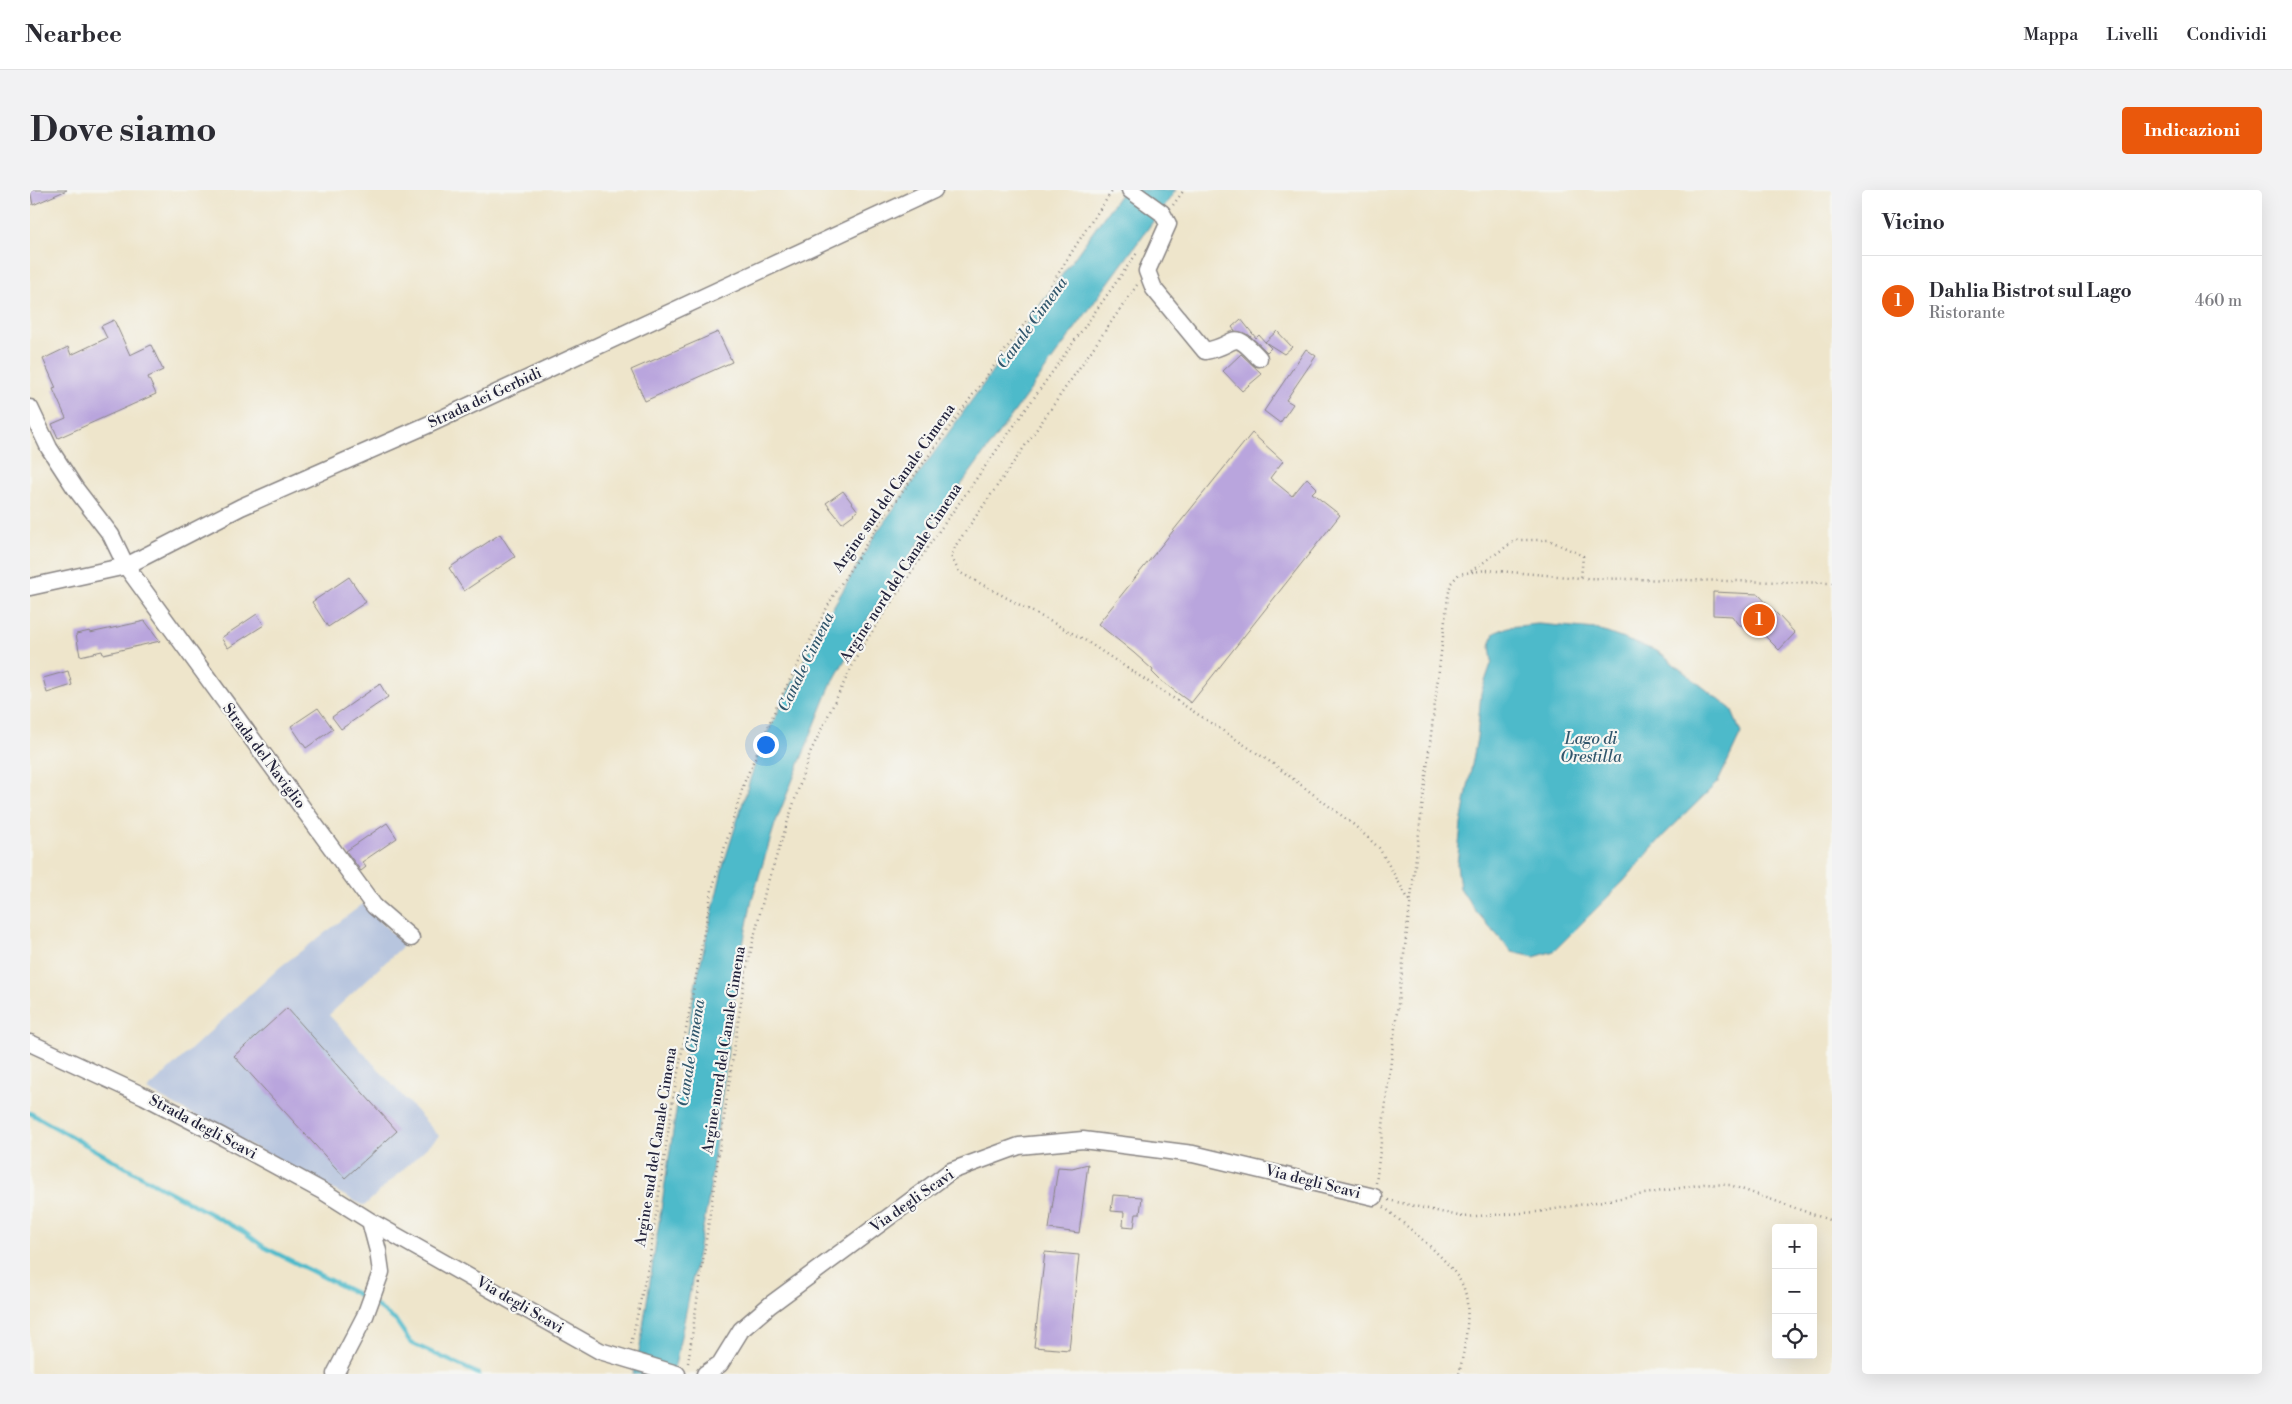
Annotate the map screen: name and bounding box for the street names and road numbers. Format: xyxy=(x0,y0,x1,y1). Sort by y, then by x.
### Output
street label: Strada dei Gerbidi xyxy=(425,363,545,433)
street label: Argine sud del Canale Cimena xyxy=(828,400,960,577)
street label: Argine nord del Canale Cimena xyxy=(835,479,966,667)
street label: Strada del Naviglio xyxy=(218,700,310,812)
street label: Argine nord del Canale Cimena xyxy=(698,944,750,1156)
street label: Argine sud del Canale Cimena xyxy=(631,1046,681,1249)
street label: Strada degli Scavi xyxy=(146,1091,260,1163)
street label: Via degli Scavi xyxy=(1262,1161,1363,1203)
street label: Via degli Scavi xyxy=(866,1165,958,1237)
street label: Via degli Scavi xyxy=(472,1272,567,1338)

